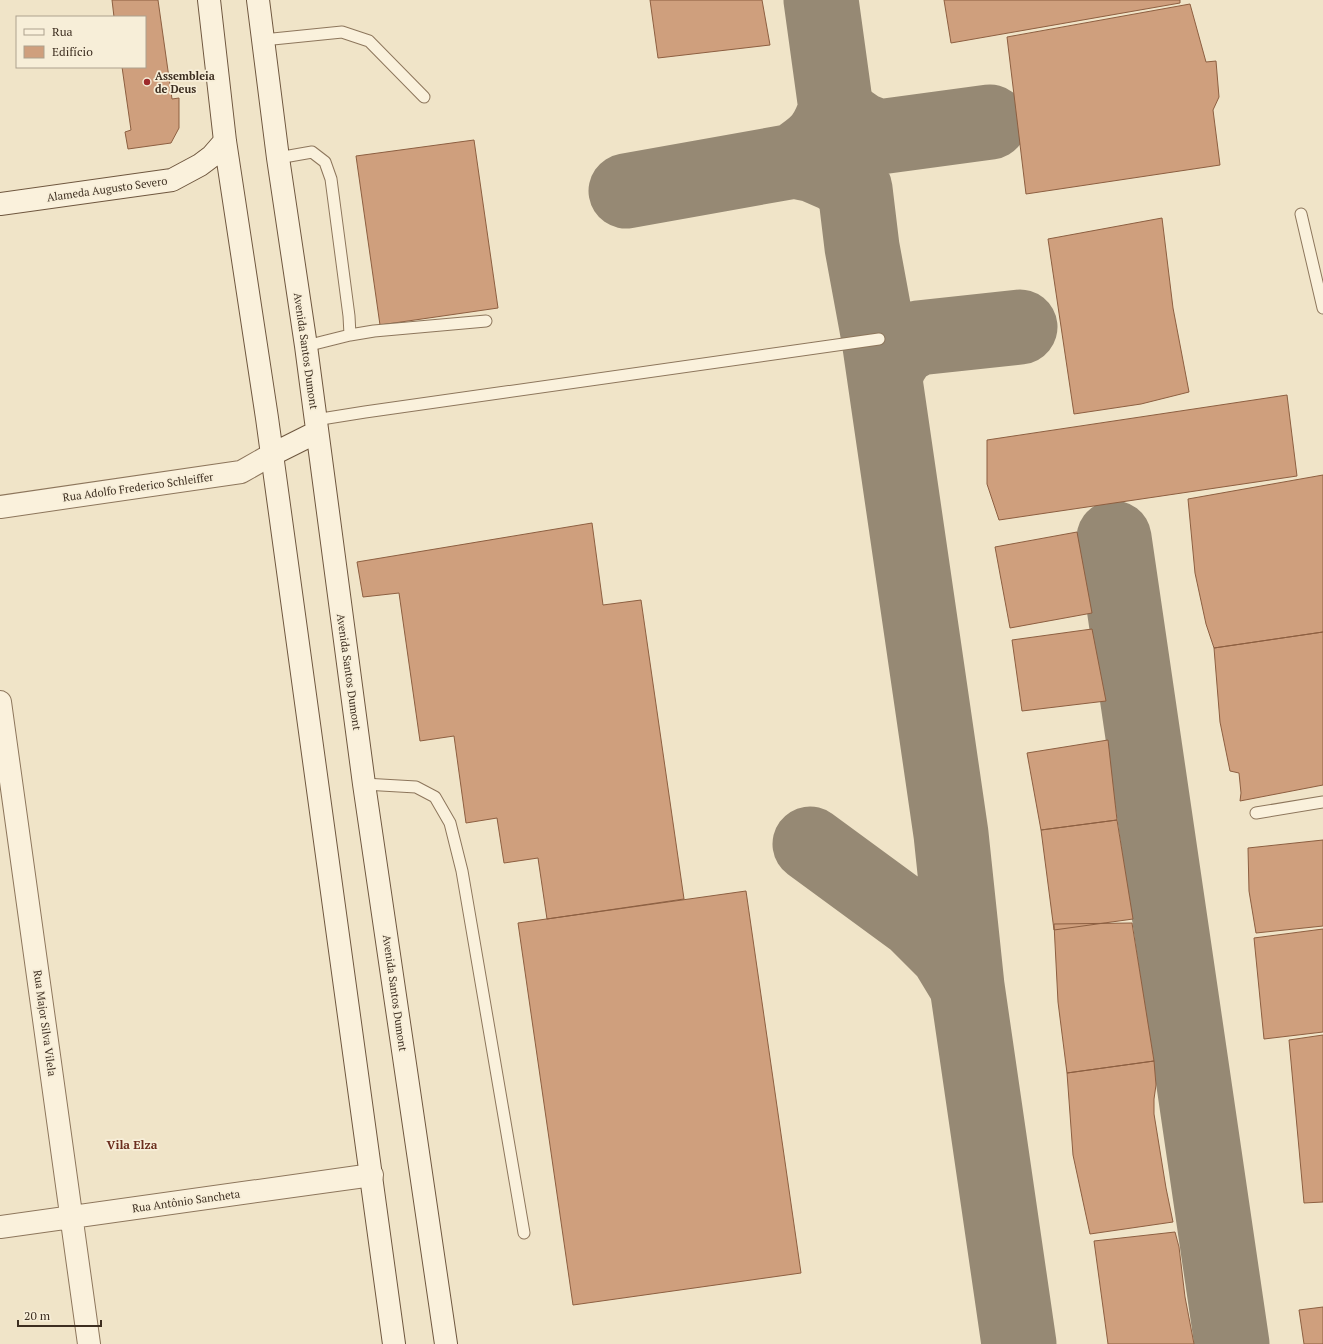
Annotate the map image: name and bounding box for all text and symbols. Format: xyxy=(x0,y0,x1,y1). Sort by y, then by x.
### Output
legend xyxy=(16,16,146,68)
text: Rua xyxy=(52,24,73,39)
text: Edifício xyxy=(52,44,93,59)
place label: Assembleia de Deus xyxy=(155,69,215,96)
marker: Assembleia de Deus xyxy=(142,77,152,87)
street label: Alameda Augusto Severo xyxy=(46,174,168,204)
street label: Avenida Santos Dumont xyxy=(291,292,321,410)
street label: Rua Adolfo Frederico Schleiffer xyxy=(62,469,215,505)
street label: Avenida Santos Dumont xyxy=(334,613,364,731)
street label: Avenida Santos Dumont xyxy=(380,934,410,1052)
street label: Rua Major Silva Vilela xyxy=(31,969,59,1078)
district label: Vila Elza xyxy=(107,1137,158,1152)
street label: Rua Antônio Sancheta xyxy=(131,1186,241,1216)
scale bar xyxy=(18,1302,101,1328)
text: 20 m xyxy=(24,1308,51,1323)

